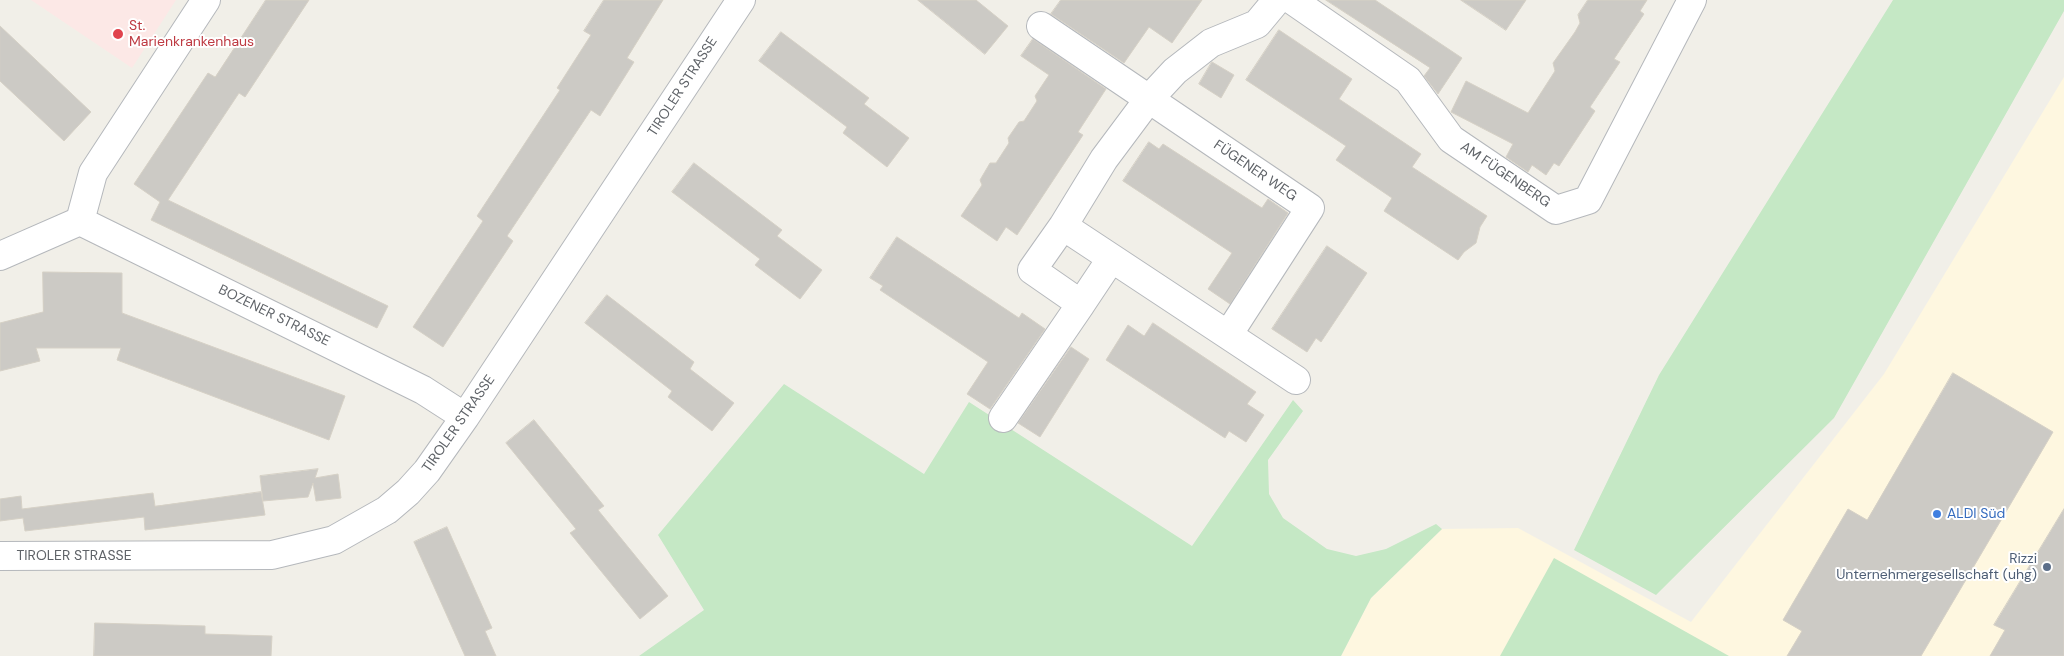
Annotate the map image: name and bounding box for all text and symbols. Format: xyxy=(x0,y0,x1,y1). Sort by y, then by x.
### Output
place label: St. Marienkrankenhaus xyxy=(129,18,254,50)
marker: St. Marienkrankenhaus xyxy=(111,27,125,41)
street label: TIROLER STRASSE xyxy=(645,34,721,140)
street label: FÜGENER WEG xyxy=(1210,137,1300,205)
street label: AM FÜGENBERG xyxy=(1457,139,1553,211)
street label: BOZENER STRASSE xyxy=(216,282,332,350)
street label: TIROLER STRASSE xyxy=(419,372,499,476)
place label: ALDI Süd xyxy=(1947,506,2005,522)
marker: ALDI Süd xyxy=(1931,508,1943,520)
street label: TIROLER STRASSE xyxy=(16,548,132,564)
place label: Rizzi Unternehmergesellschaft (uhg) xyxy=(1836,551,2037,584)
marker: Rizzi Unternehmergesellschaft (uhg) xyxy=(2041,561,2053,573)

